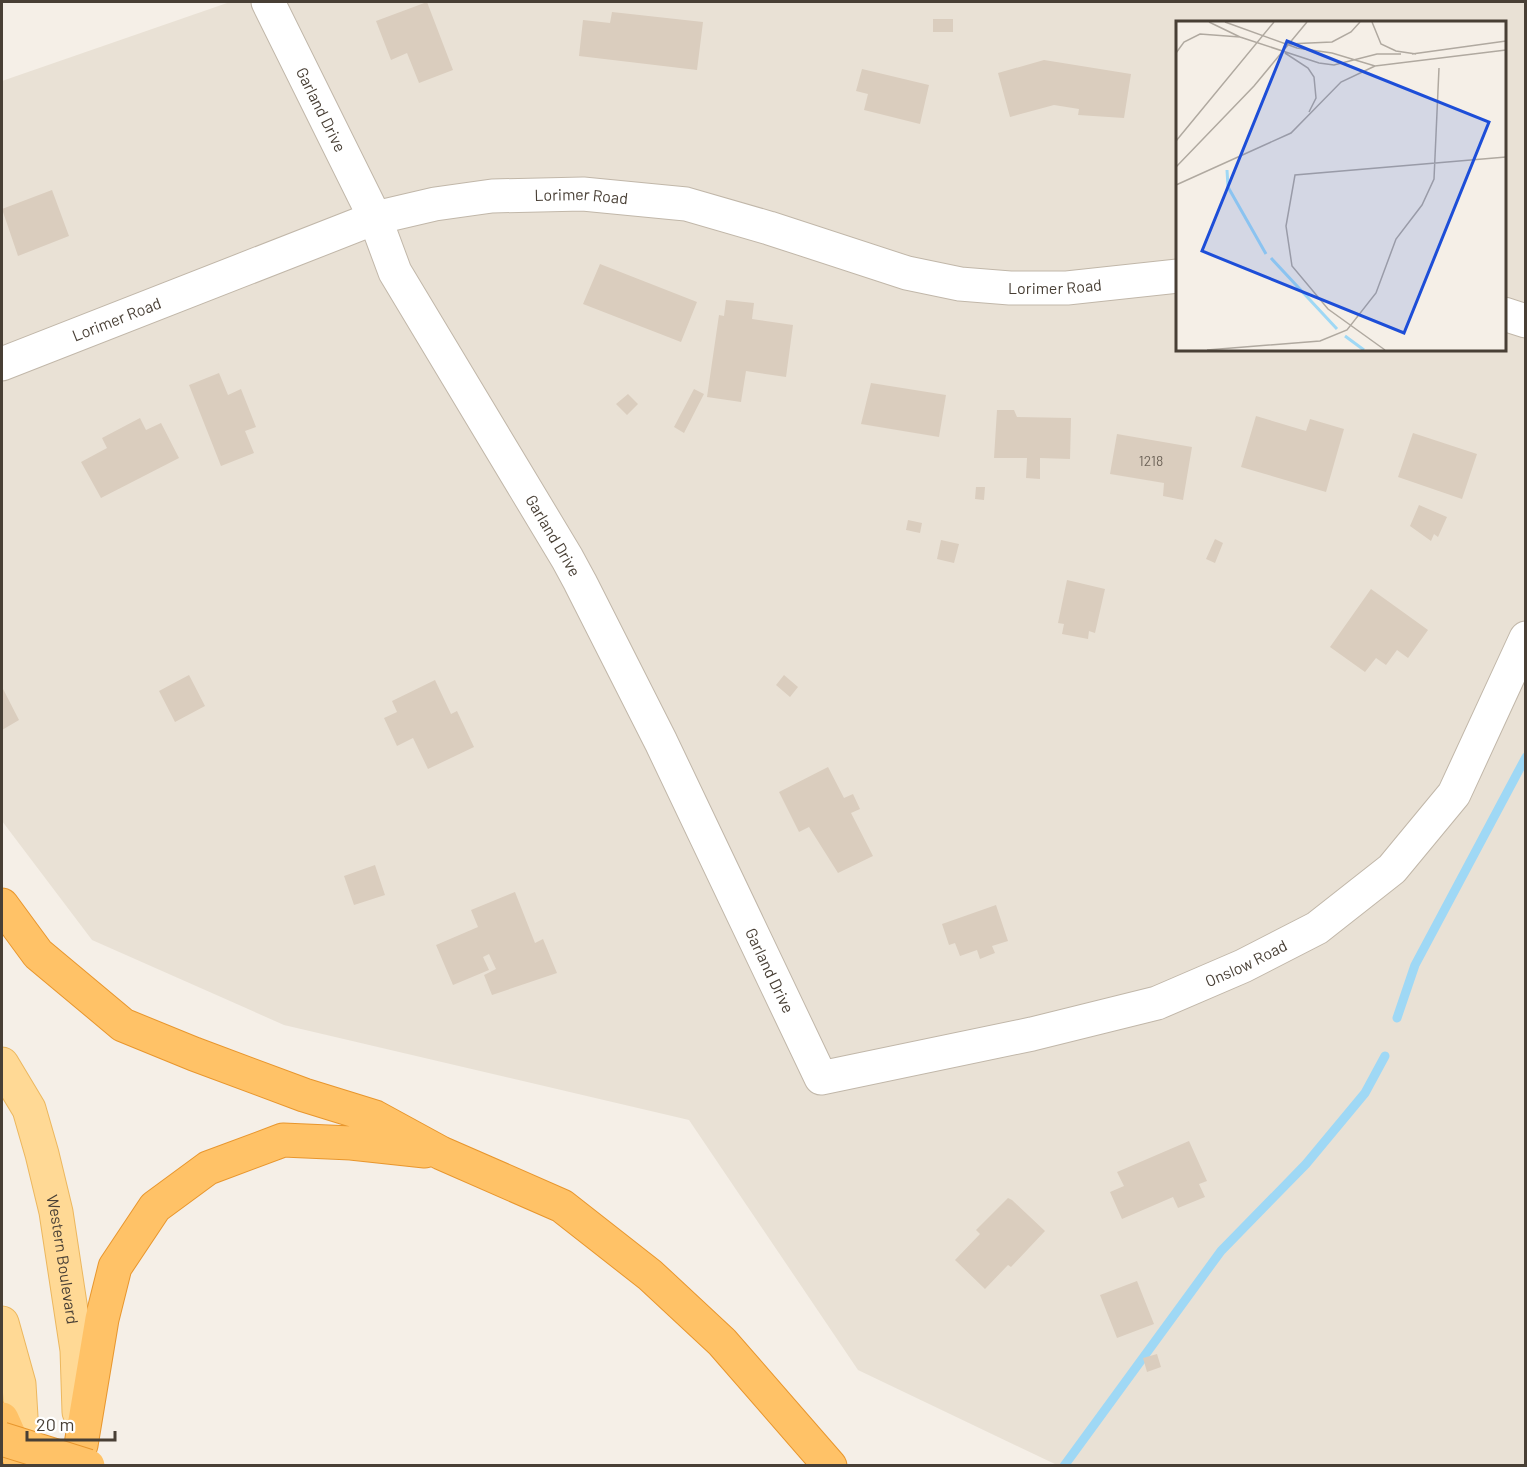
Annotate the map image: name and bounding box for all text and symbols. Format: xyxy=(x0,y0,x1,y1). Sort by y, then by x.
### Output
inset map xyxy=(1176,21,1506,351)
street label: Garland Drive xyxy=(293,64,351,155)
street label: Lorimer Road xyxy=(534,184,629,207)
street label: Lorimer Road xyxy=(1008,274,1103,297)
street label: Lorimer Road xyxy=(69,293,164,345)
house number: 1218 xyxy=(1139,452,1163,469)
street label: Garland Drive xyxy=(522,491,585,579)
street label: Garland Drive xyxy=(742,925,799,1016)
street label: Onslow Road xyxy=(1202,935,1290,990)
street label: Western Boulevard xyxy=(43,1193,83,1325)
scale bar xyxy=(27,1404,116,1442)
text: 20 m xyxy=(36,1413,74,1435)

